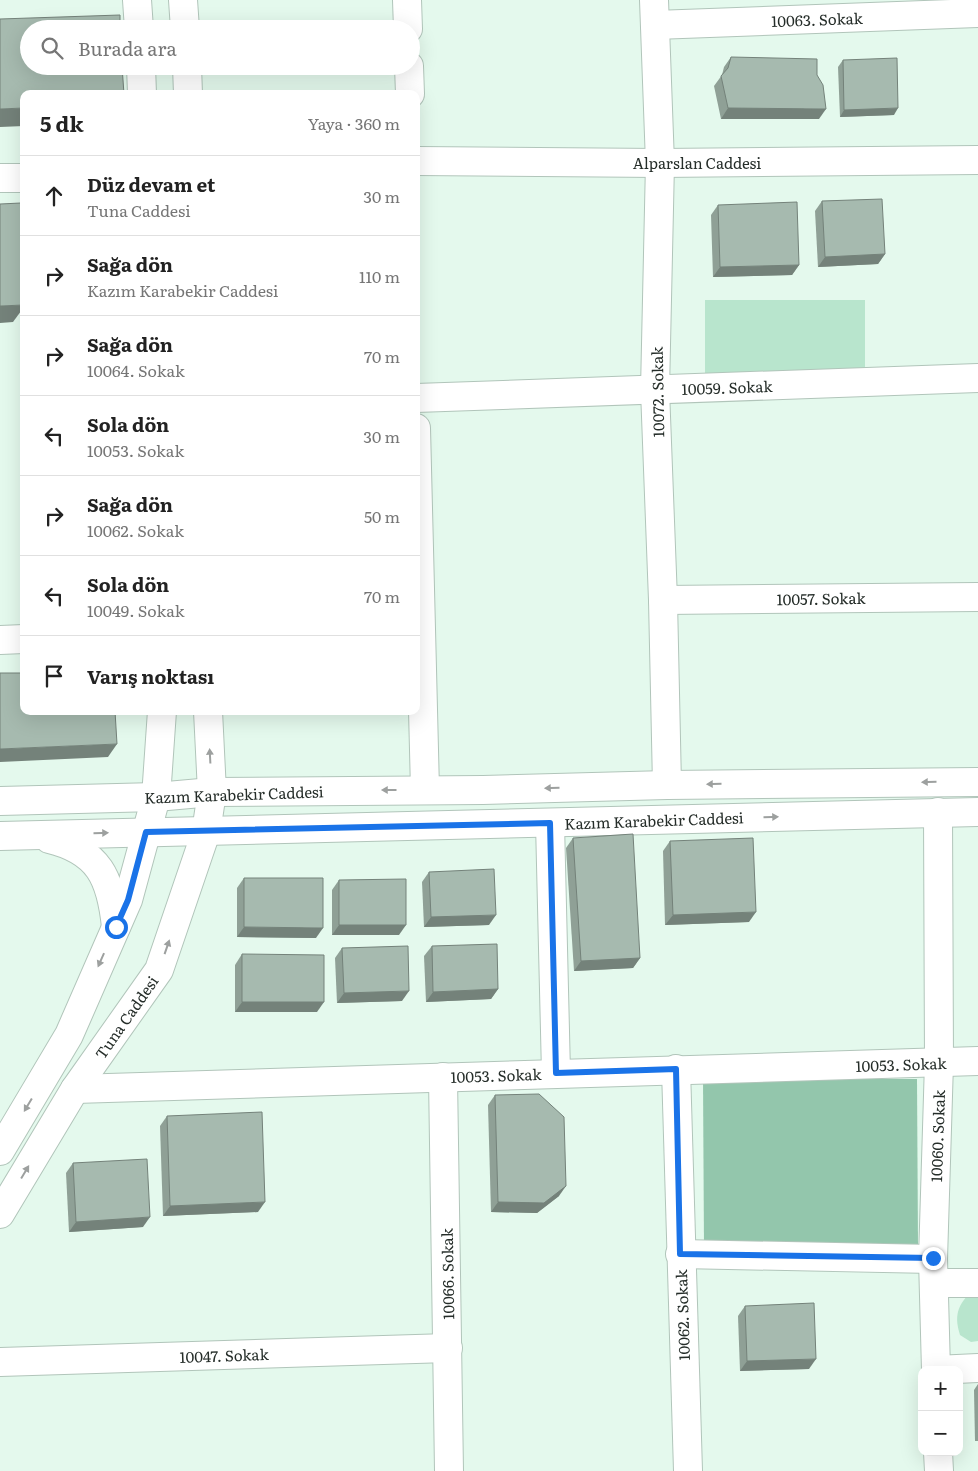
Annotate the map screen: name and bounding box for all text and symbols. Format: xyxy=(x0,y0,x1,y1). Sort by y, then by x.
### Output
street label: 10063. Sokak xyxy=(771,6,864,32)
search box xyxy=(20,20,420,75)
icon: search xyxy=(38,34,66,62)
text: Burada ara xyxy=(78,34,177,62)
text: 5 dk xyxy=(40,107,84,138)
text: Yaya · 360 m xyxy=(308,111,400,135)
street label: Alparslan Caddesi xyxy=(633,151,761,174)
text: Düz devam et xyxy=(87,170,215,198)
icon: ahead xyxy=(40,182,68,210)
text: 30 m xyxy=(363,184,400,208)
text: Tuna Caddesi xyxy=(87,198,191,222)
text: Sağa dön xyxy=(87,250,173,278)
icon: right xyxy=(40,262,68,290)
text: 110 m xyxy=(359,264,400,288)
text: Kazım Karabekir Caddesi xyxy=(87,278,278,302)
text: Sağa dön xyxy=(87,330,173,358)
icon: right xyxy=(40,342,68,370)
text: 70 m xyxy=(364,344,400,368)
street label: 10072. Sokak xyxy=(645,346,669,437)
text: 10064. Sokak xyxy=(87,358,185,382)
street label: 10059. Sokak xyxy=(681,374,774,400)
text: Sola dön xyxy=(87,410,169,438)
icon: left xyxy=(40,422,68,450)
text: 30 m xyxy=(363,424,400,448)
text: 10053. Sokak xyxy=(87,438,184,462)
text: Sağa dön xyxy=(87,490,173,518)
icon: right xyxy=(40,502,68,530)
text: 50 m xyxy=(364,504,400,528)
text: 10062. Sokak xyxy=(87,518,184,542)
text: Sola dön xyxy=(87,570,169,598)
icon: left xyxy=(40,582,68,610)
text: 70 m xyxy=(364,584,400,608)
street label: 10057. Sokak xyxy=(776,586,867,610)
text: 10049. Sokak xyxy=(87,598,185,622)
icon: arrive xyxy=(40,662,68,690)
text: Varış noktası xyxy=(87,662,214,690)
one-way arrow xyxy=(206,748,214,764)
one-way arrow xyxy=(921,778,937,786)
street label: Kazım Karabekir Caddesi xyxy=(144,779,324,809)
one-way arrow xyxy=(706,780,722,788)
one-way arrow xyxy=(544,784,560,792)
one-way arrow xyxy=(381,786,397,794)
street label: Kazım Karabekir Caddesi xyxy=(564,805,744,835)
one-way arrow xyxy=(763,813,779,821)
one-way arrow xyxy=(93,829,109,837)
route start xyxy=(105,916,128,939)
one-way arrow xyxy=(164,939,171,954)
one-way arrow xyxy=(97,953,105,967)
street label: Tuna Caddesi xyxy=(89,971,163,1063)
street label: 10053. Sokak xyxy=(855,1051,948,1077)
street label: 10053. Sokak xyxy=(450,1062,543,1088)
street label: 10060. Sokak xyxy=(924,1089,950,1182)
one-way arrow xyxy=(23,1098,32,1111)
one-way arrow xyxy=(20,1166,29,1179)
street label: 10066. Sokak xyxy=(435,1227,459,1320)
route end xyxy=(922,1247,945,1270)
street label: 10062. Sokak xyxy=(669,1268,695,1361)
street label: 10047. Sokak xyxy=(179,1342,270,1368)
map controls xyxy=(918,1366,963,1456)
button: + xyxy=(918,1366,963,1411)
button: − xyxy=(918,1411,963,1456)

